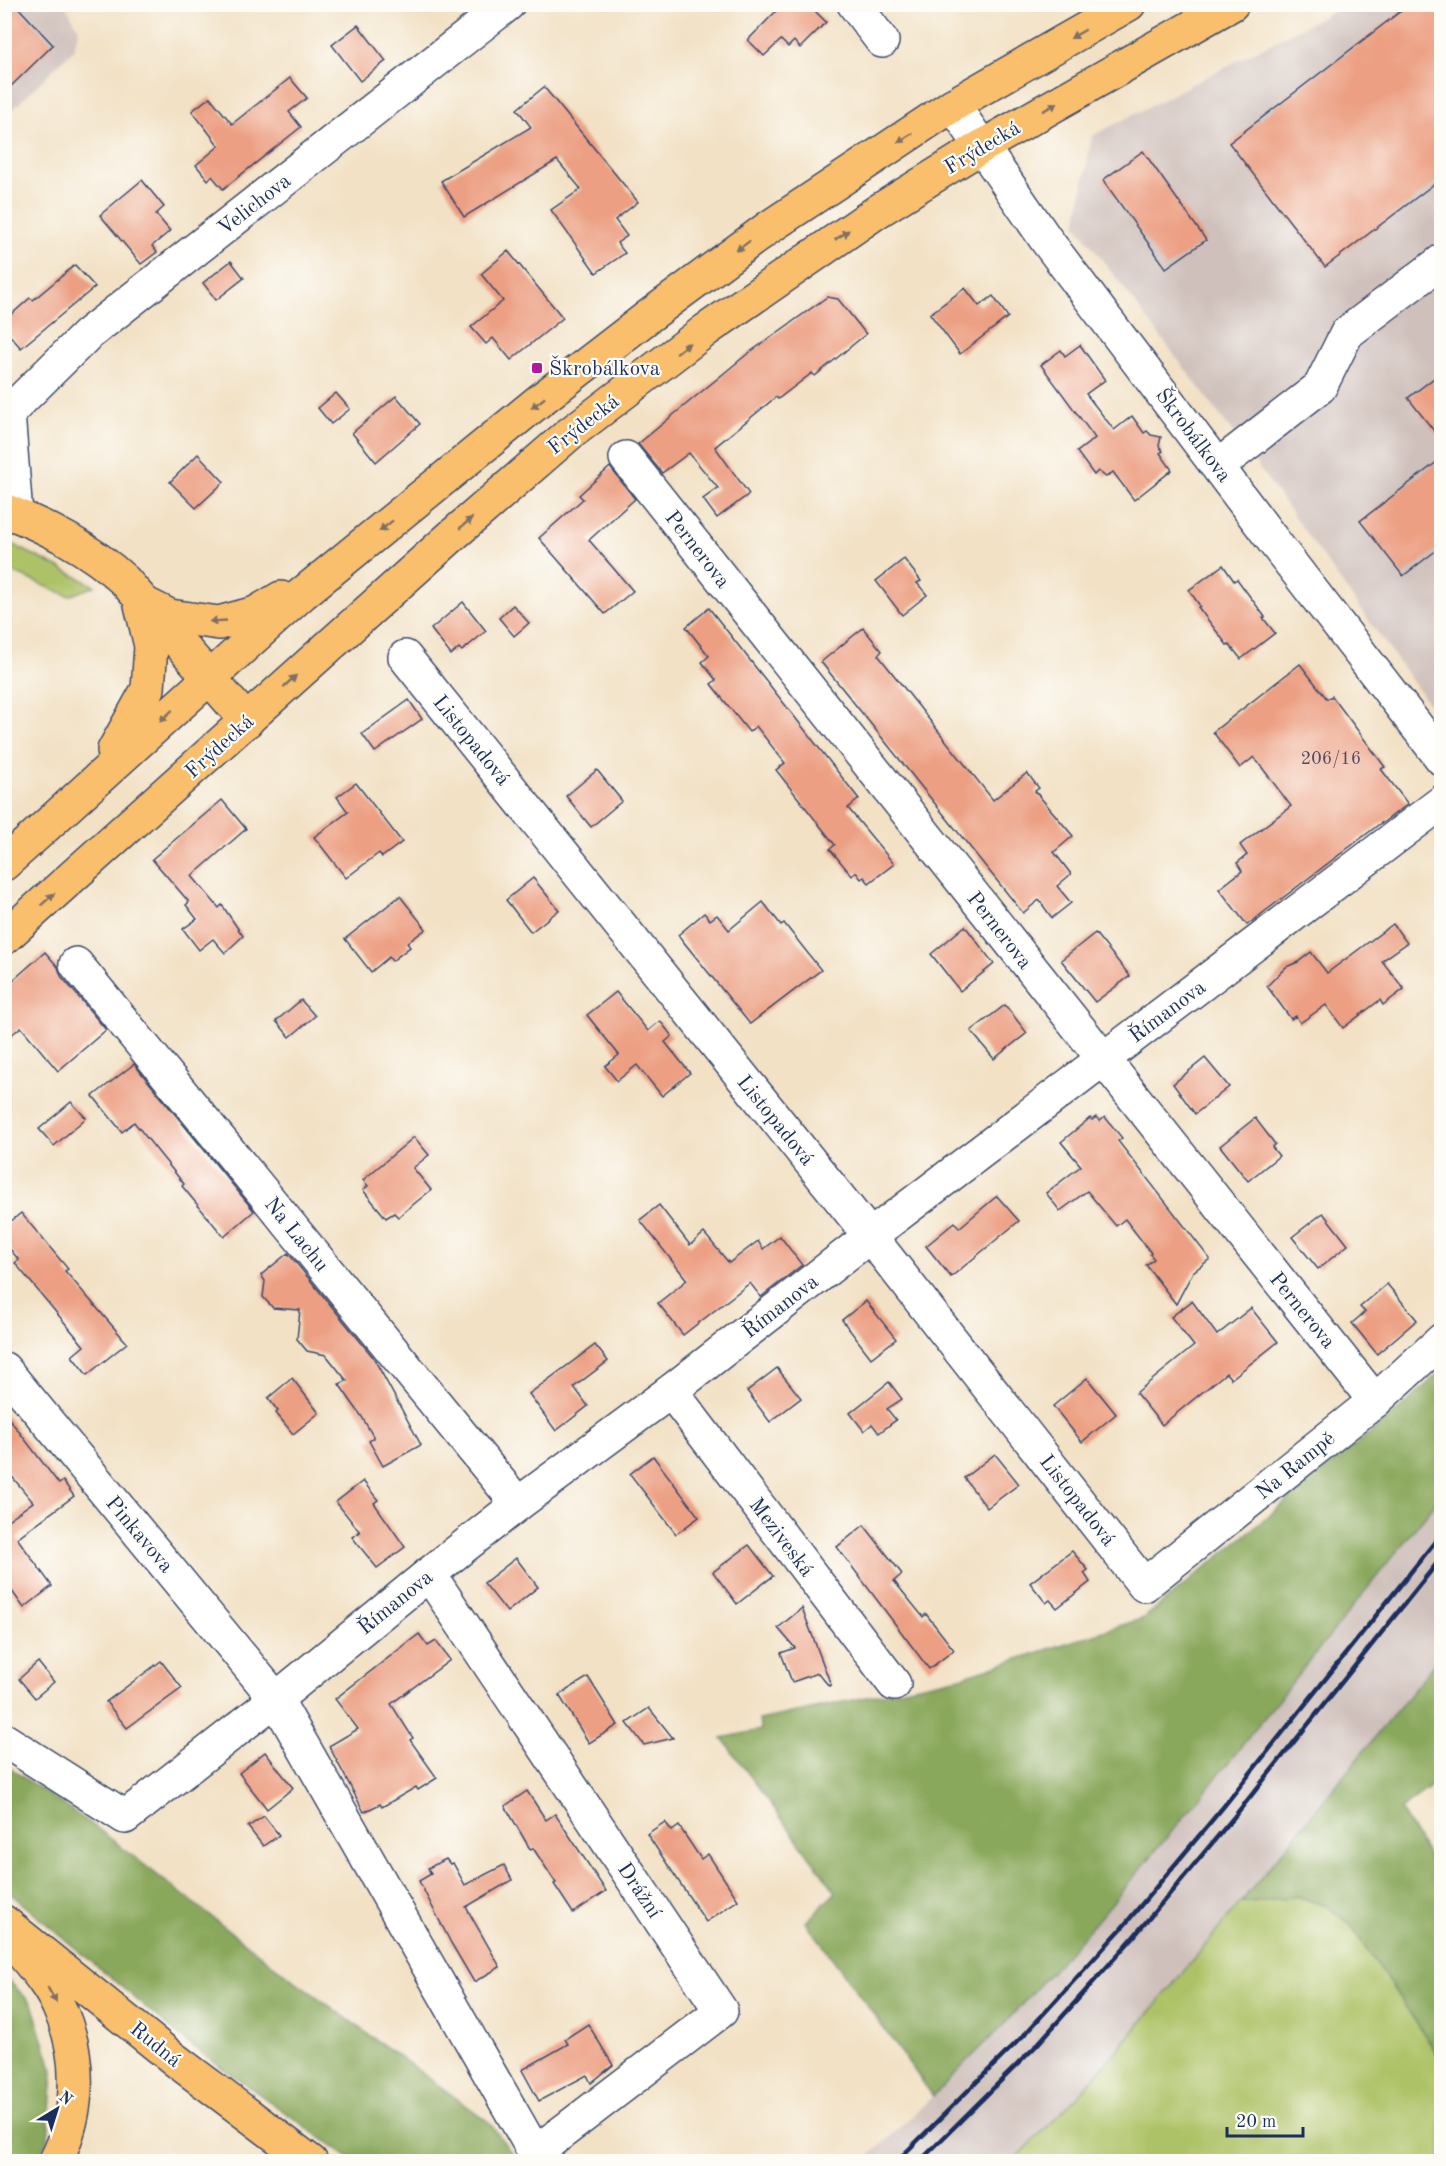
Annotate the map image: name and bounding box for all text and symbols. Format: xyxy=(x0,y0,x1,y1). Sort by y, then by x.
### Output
one-way arrow xyxy=(1070,28,1086,39)
one-way arrow xyxy=(1042,102,1058,113)
street label: Frýdecká xyxy=(941,118,1024,179)
one-way arrow xyxy=(896,132,913,143)
street label: Velichova xyxy=(215,170,295,240)
one-way arrow xyxy=(834,230,850,241)
one-way arrow xyxy=(735,240,750,252)
one-way arrow xyxy=(675,342,690,354)
place label: Škrobálkova xyxy=(549,355,660,380)
marker: Škrobálkova xyxy=(530,361,544,375)
street label: Škrobálkova xyxy=(1151,383,1238,487)
street label: Frýdecká xyxy=(544,391,623,459)
one-way arrow xyxy=(530,396,545,408)
street label: Pernerova xyxy=(660,507,733,592)
one-way arrow xyxy=(458,517,473,530)
one-way arrow xyxy=(378,519,394,532)
one-way arrow xyxy=(208,616,227,625)
one-way arrow xyxy=(283,675,297,689)
street label: Listopadová xyxy=(428,692,513,790)
one-way arrow xyxy=(158,709,173,723)
street label: Frýdecká xyxy=(182,711,258,783)
house number: 206/16 xyxy=(1301,750,1361,768)
street label: Pernerova xyxy=(962,888,1035,973)
one-way arrow xyxy=(40,893,55,906)
street label: Římanova xyxy=(1123,974,1210,1048)
street label: Listopadová xyxy=(732,1072,817,1170)
street label: Na Lachu xyxy=(260,1194,332,1276)
street label: Římanova xyxy=(737,1268,823,1343)
street label: Pernerova xyxy=(1265,1269,1339,1353)
street label: Na Rampě xyxy=(1252,1428,1339,1504)
street label: Listopadová xyxy=(1035,1451,1119,1550)
street label: Pinkavova xyxy=(101,1493,177,1577)
street label: Meziveská xyxy=(745,1495,817,1581)
street label: Římanova xyxy=(352,1564,437,1639)
street label: Drážní xyxy=(613,1859,665,1923)
one-way arrow xyxy=(47,1987,58,2003)
street label: Rudná xyxy=(126,2018,185,2072)
north arrow xyxy=(27,2079,87,2139)
text: N xyxy=(55,2089,75,2109)
scale bar xyxy=(1227,2100,1304,2138)
text: 20 m xyxy=(1236,2113,1276,2131)

